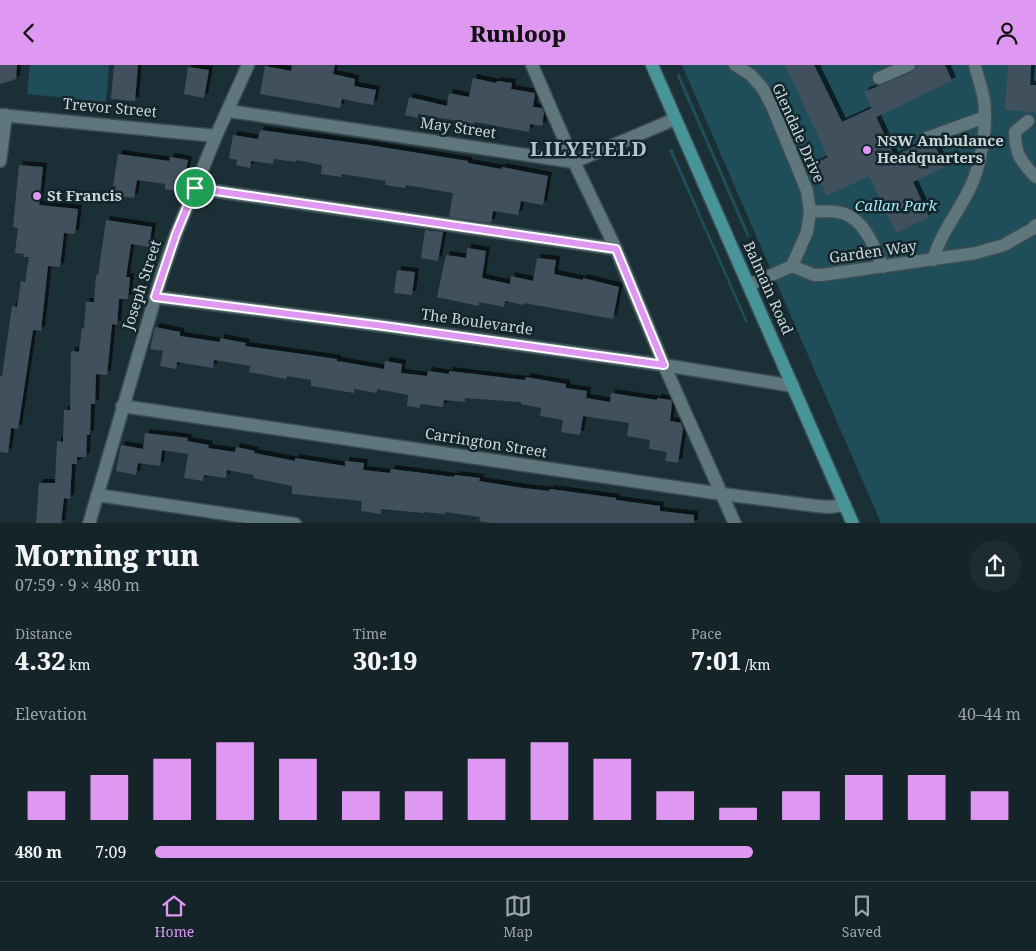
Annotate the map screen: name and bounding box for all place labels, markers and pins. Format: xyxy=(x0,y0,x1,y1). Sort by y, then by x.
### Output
place label: NSW Ambulance Headquarters xyxy=(877,130,1004,167)
marker: NSW Ambulance Headquarters xyxy=(861,144,873,156)
pin xyxy=(174,167,216,209)
place label: St Francis xyxy=(47,185,122,205)
marker: St Francis xyxy=(31,190,43,202)

